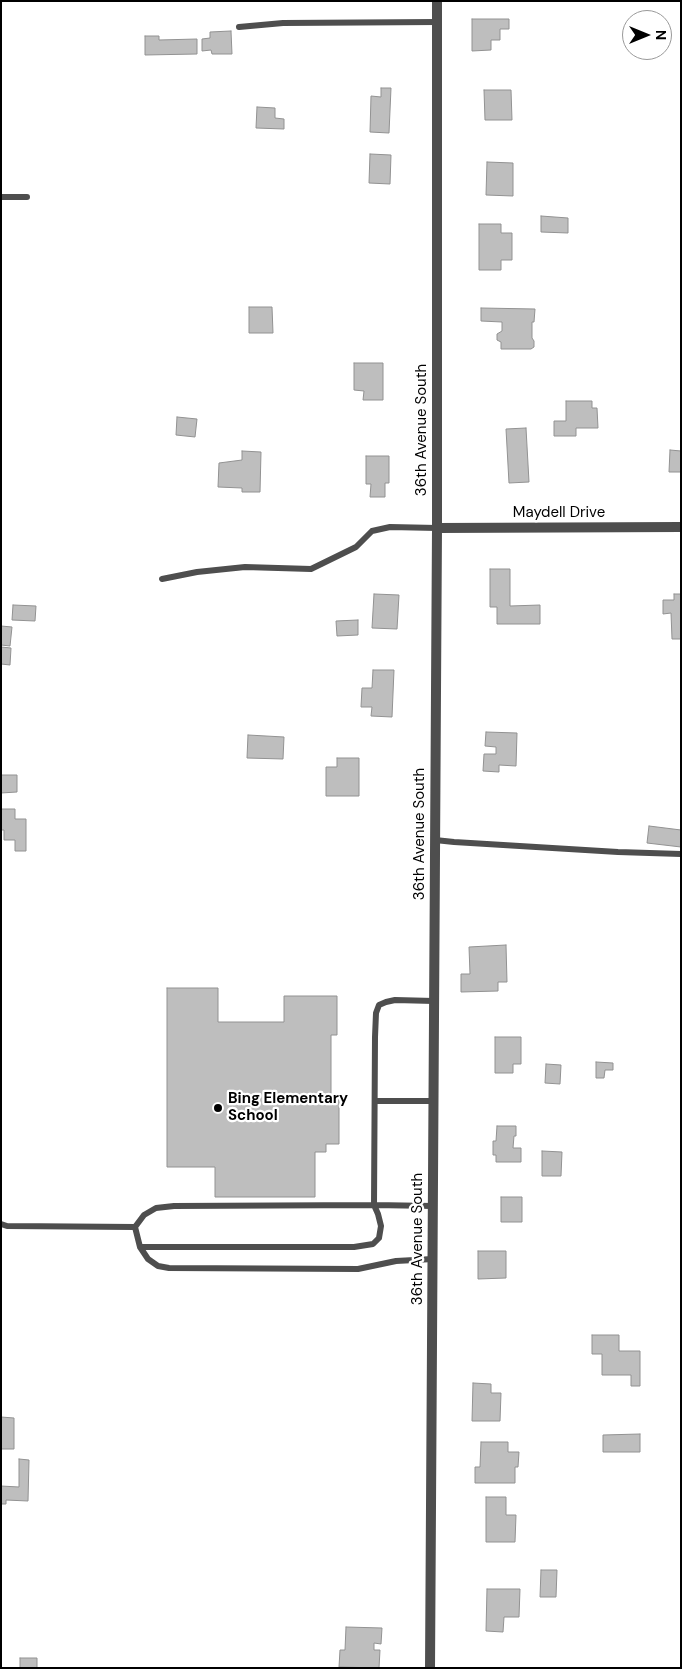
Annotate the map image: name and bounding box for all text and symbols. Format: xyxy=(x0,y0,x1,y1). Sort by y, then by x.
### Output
north arrow xyxy=(622,10,672,60)
text: N xyxy=(652,30,670,40)
street label: 36th Avenue South xyxy=(413,364,431,496)
street label: Maydell Drive xyxy=(513,504,605,522)
street label: 36th Avenue South xyxy=(411,768,429,900)
place label: Bing Elementary School xyxy=(228,1090,348,1125)
marker: Bing Elementary School xyxy=(212,1102,224,1114)
street label: 36th Avenue South xyxy=(409,1173,427,1305)

